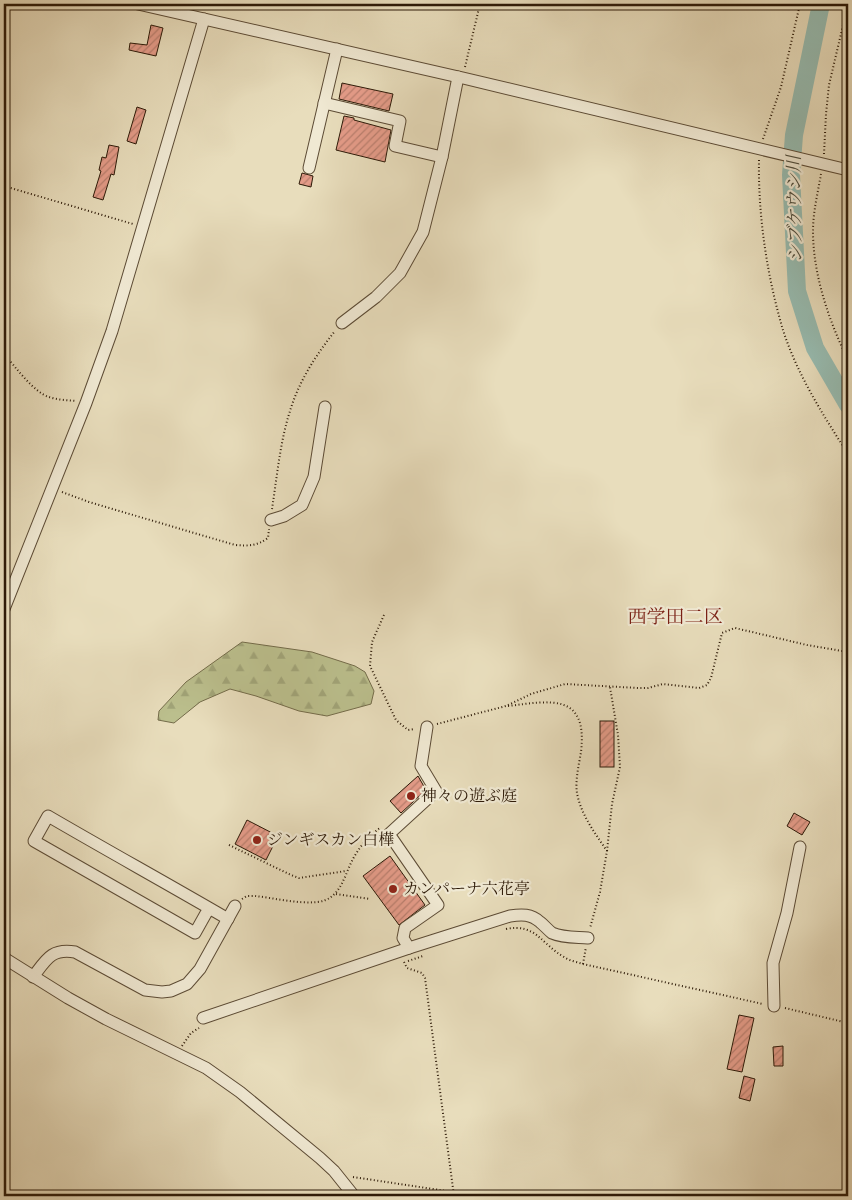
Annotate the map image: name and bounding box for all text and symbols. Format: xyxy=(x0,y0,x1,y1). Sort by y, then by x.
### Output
water label: シブケウシ川 xyxy=(783,153,807,263)
district label: 西学田二区 xyxy=(627,605,723,629)
place label: 神々の遊ぶ庭 xyxy=(421,786,517,806)
marker: 神々の遊ぶ庭 xyxy=(405,790,417,802)
place label: ジンギスカン白樺 xyxy=(267,830,394,850)
marker: ジンギスカン白樺 xyxy=(251,834,263,846)
place label: カンパーナ六花亭 xyxy=(403,879,530,899)
marker: カンパーナ六花亭 xyxy=(387,883,399,895)

